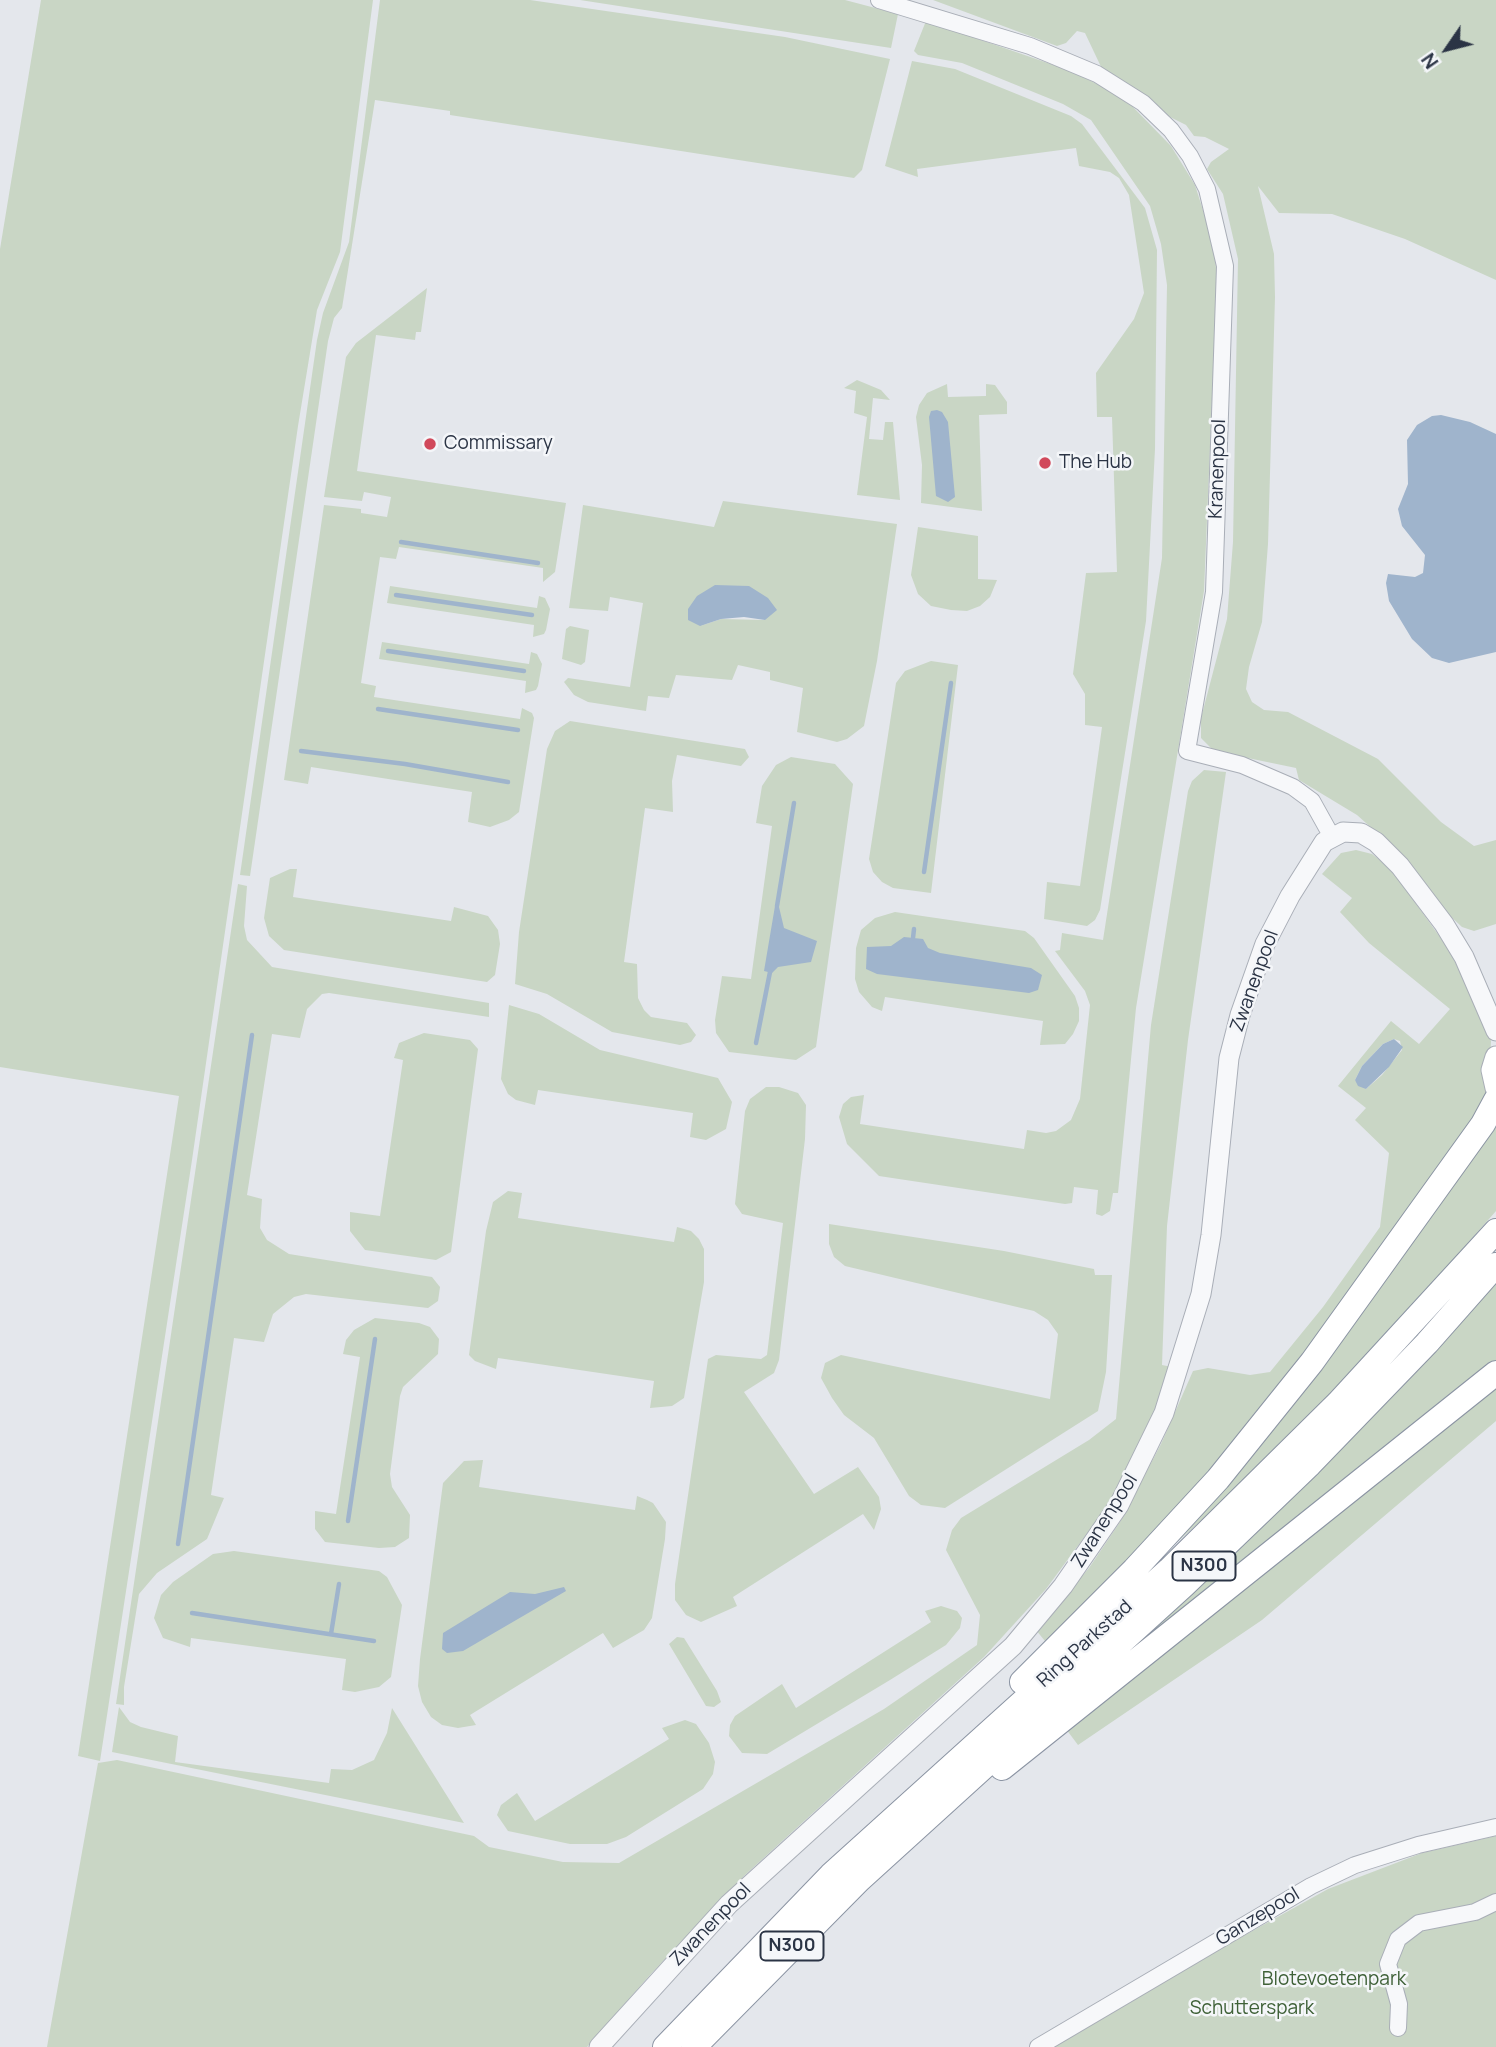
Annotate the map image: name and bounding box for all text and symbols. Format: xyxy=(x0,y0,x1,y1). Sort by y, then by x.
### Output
north arrow xyxy=(1412,14,1482,84)
text: N xyxy=(1415,48,1444,74)
street label: Kranenpool xyxy=(1205,419,1231,519)
place label: Commissary xyxy=(444,433,553,455)
marker: Commissary xyxy=(422,436,438,452)
place label: The Hub xyxy=(1059,452,1132,474)
marker: The Hub xyxy=(1037,455,1053,471)
street label: Zwanenpool xyxy=(1226,927,1284,1035)
street label: Zwanenpool xyxy=(1067,1470,1143,1572)
road number: N300 xyxy=(1172,1552,1236,1581)
street label: Ring Parkstad xyxy=(1033,1595,1137,1693)
street label: Zwanenpool xyxy=(666,1879,756,1971)
street label: Ganzepool xyxy=(1212,1883,1304,1951)
road number: N300 xyxy=(760,1932,824,1960)
park label: Blotevoetenpark xyxy=(1262,1969,1406,1991)
park label: Schutterspark xyxy=(1190,1998,1314,2020)

